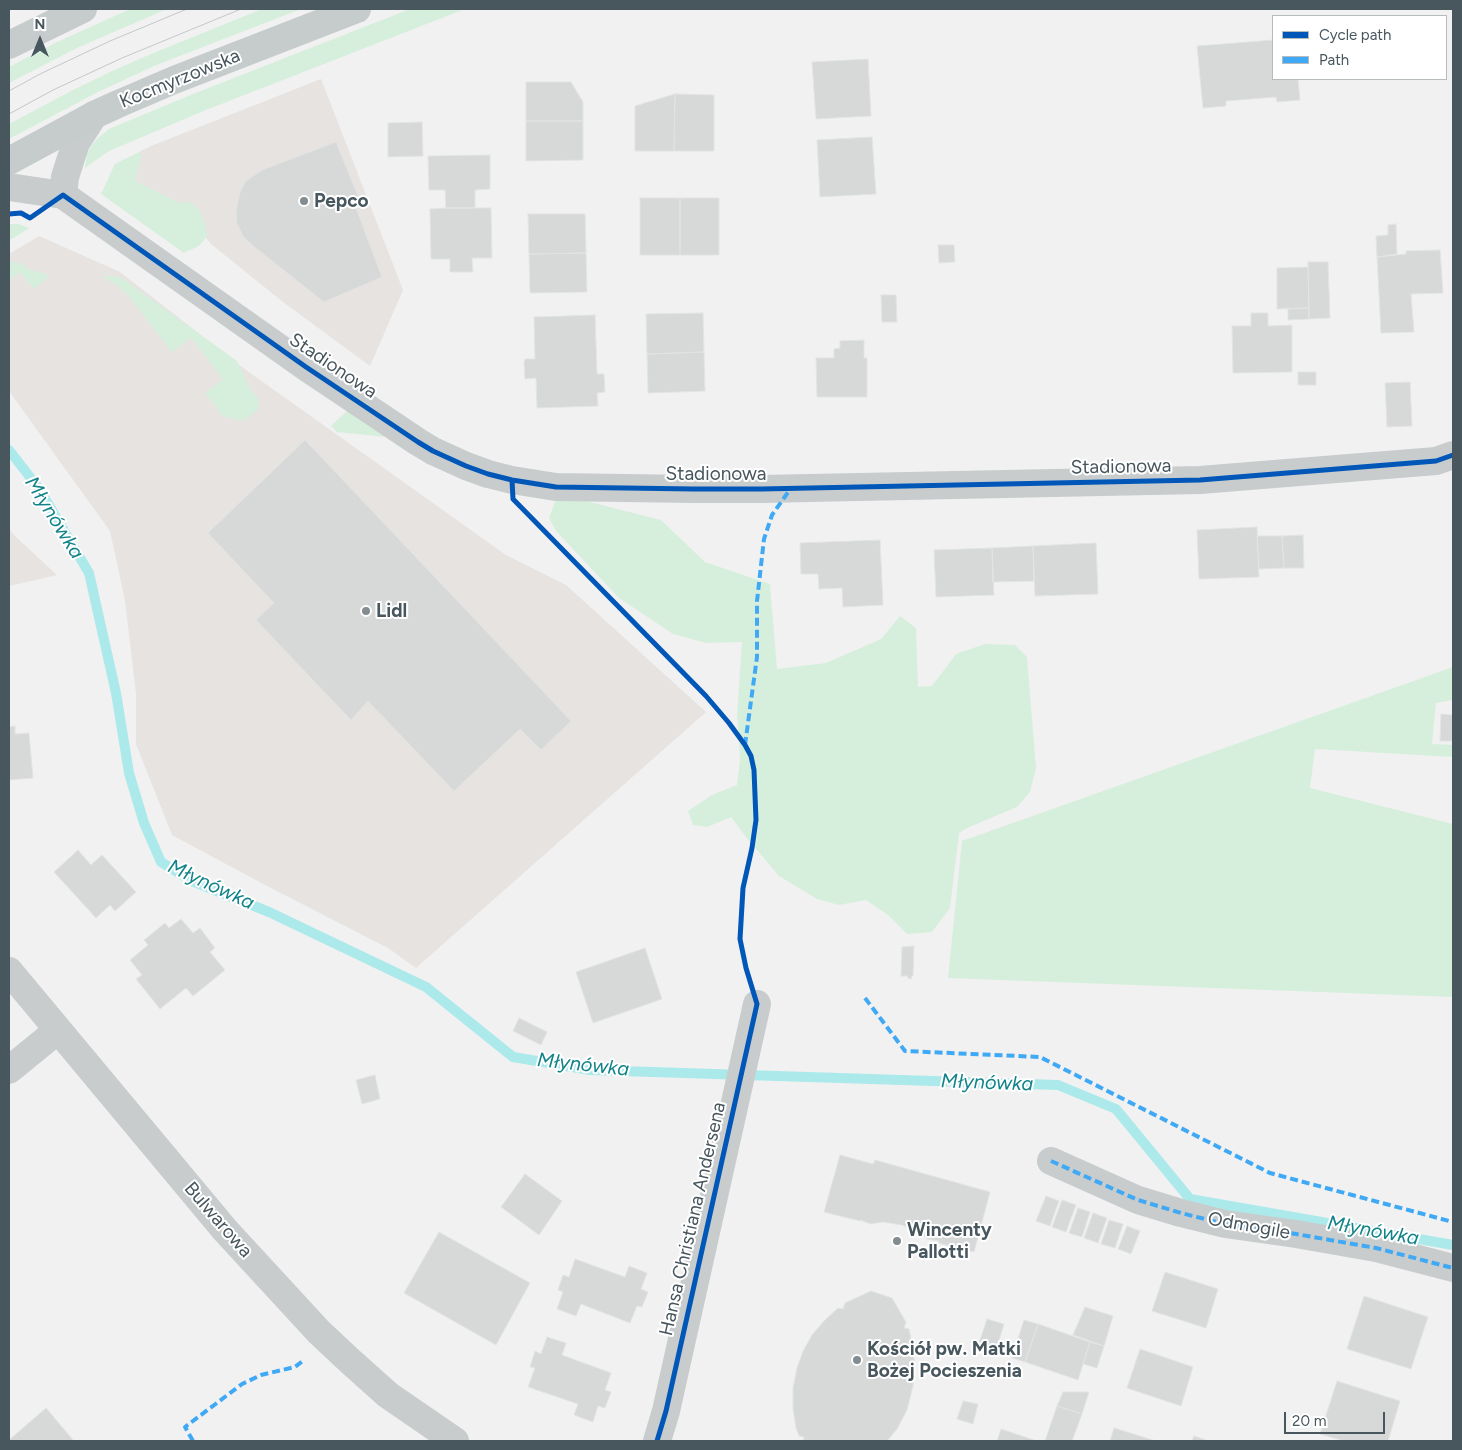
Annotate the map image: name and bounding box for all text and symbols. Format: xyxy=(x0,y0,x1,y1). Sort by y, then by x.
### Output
north arrow xyxy=(15,15,65,65)
legend xyxy=(1272,15,1447,80)
text: N xyxy=(35,16,45,33)
text: Cycle path xyxy=(1319,26,1391,44)
street label: Kocmyrzowska xyxy=(117,45,243,113)
text: Path xyxy=(1319,51,1349,69)
place label: Pepco xyxy=(314,190,369,212)
marker: Pepco xyxy=(298,195,310,207)
street label: Stadionowa xyxy=(285,328,381,404)
street label: Stadionowa xyxy=(1070,455,1172,479)
street label: Stadionowa xyxy=(666,463,766,485)
water label: Młynówka xyxy=(19,472,89,564)
place label: Lidl xyxy=(376,600,407,622)
marker: Lidl xyxy=(360,605,372,617)
water label: Młynówka xyxy=(164,855,258,915)
water label: Młynówka xyxy=(536,1048,630,1082)
water label: Młynówka xyxy=(940,1069,1034,1097)
street label: Hansa Christiana Andersena xyxy=(655,1100,731,1338)
street label: Bulwarowa xyxy=(179,1178,257,1262)
street label: Odmogile xyxy=(1206,1208,1292,1244)
water label: Młynówka xyxy=(1325,1211,1421,1251)
place label: Wincenty Pallotti xyxy=(907,1219,992,1263)
marker: Wincenty Pallotti xyxy=(891,1235,903,1247)
place label: Kościół pw. Matki Bożej Pocieszenia xyxy=(867,1338,1022,1382)
marker: Kościół pw. Matki Bożej Pocieszenia xyxy=(851,1354,863,1366)
scale bar xyxy=(1287,1402,1388,1434)
text: 20 m xyxy=(1292,1412,1326,1430)

